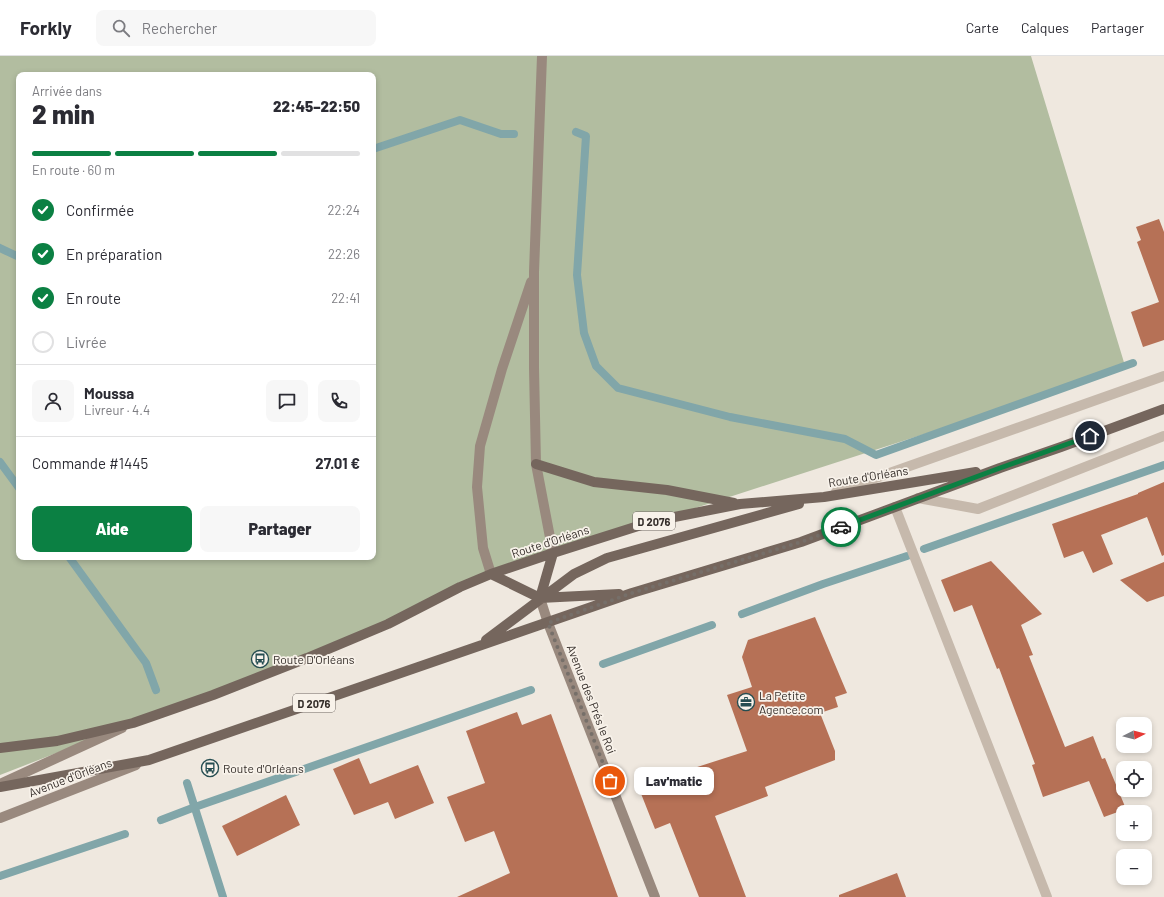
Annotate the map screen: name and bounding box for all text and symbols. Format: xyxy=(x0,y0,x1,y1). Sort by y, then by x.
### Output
search box xyxy=(96,10,376,46)
text: Forkly xyxy=(20,16,72,39)
icon: search xyxy=(110,17,132,39)
text: Rechercher xyxy=(142,19,217,37)
text: Carte xyxy=(966,19,999,36)
text: Calques xyxy=(1021,19,1069,36)
text: Partager xyxy=(1091,19,1144,36)
text: Arrivée dans xyxy=(32,83,102,99)
text: 22:45–22:50 xyxy=(273,97,360,115)
text: 2 min xyxy=(32,98,95,129)
text: En route · 60 m xyxy=(32,162,115,178)
icon: check xyxy=(32,199,54,221)
text: Confirmée xyxy=(66,201,134,219)
text: 22:24 xyxy=(328,202,360,218)
icon: check xyxy=(32,243,54,265)
text: En préparation xyxy=(66,245,162,263)
text: 22:26 xyxy=(328,246,360,262)
icon: check xyxy=(32,287,54,309)
text: En route xyxy=(66,289,121,307)
text: 22:41 xyxy=(331,290,360,306)
text: Livrée xyxy=(66,333,107,351)
button: person xyxy=(32,380,74,422)
button: chat xyxy=(266,380,308,422)
button: phone xyxy=(318,380,360,422)
text: Moussa xyxy=(84,384,134,402)
text: Livreur · 4.4 xyxy=(84,402,150,418)
pin xyxy=(1073,419,1107,453)
icon: home xyxy=(1079,425,1101,447)
text: Commande #1445 xyxy=(32,454,148,472)
text: 27.01 € xyxy=(315,454,360,472)
street label: Route d'Orléans xyxy=(827,463,909,489)
button: Aide xyxy=(32,506,192,552)
button: Partager xyxy=(200,506,360,552)
courier xyxy=(821,507,861,547)
road number: D 2076 xyxy=(633,512,675,530)
icon: car xyxy=(830,516,852,538)
street label: Route d'Orléans xyxy=(509,522,591,560)
street label: Avenue des Prés le Roi xyxy=(565,642,619,756)
bus stop icon: Route D'Orléans xyxy=(250,649,270,669)
place label: Route D'Orléans xyxy=(273,652,355,666)
place label: La Petite Agence.com xyxy=(759,688,823,716)
office icon: La Petite Agence.com xyxy=(736,692,756,712)
road number: D 2076 xyxy=(293,694,335,712)
north arrow xyxy=(1116,717,1152,753)
map controls xyxy=(1116,717,1152,885)
street label: Avenue d'Orléans xyxy=(26,755,114,799)
bus stop icon: Route d'Orléans xyxy=(200,758,220,778)
place label: Route d'Orléans xyxy=(223,761,304,775)
button: locate xyxy=(1116,761,1152,797)
pin xyxy=(593,764,627,798)
callout: Lav'matic xyxy=(634,767,714,795)
icon: bag xyxy=(599,770,621,792)
text: Lav'matic xyxy=(646,773,702,789)
button: + xyxy=(1116,805,1152,841)
button: − xyxy=(1116,849,1152,885)

